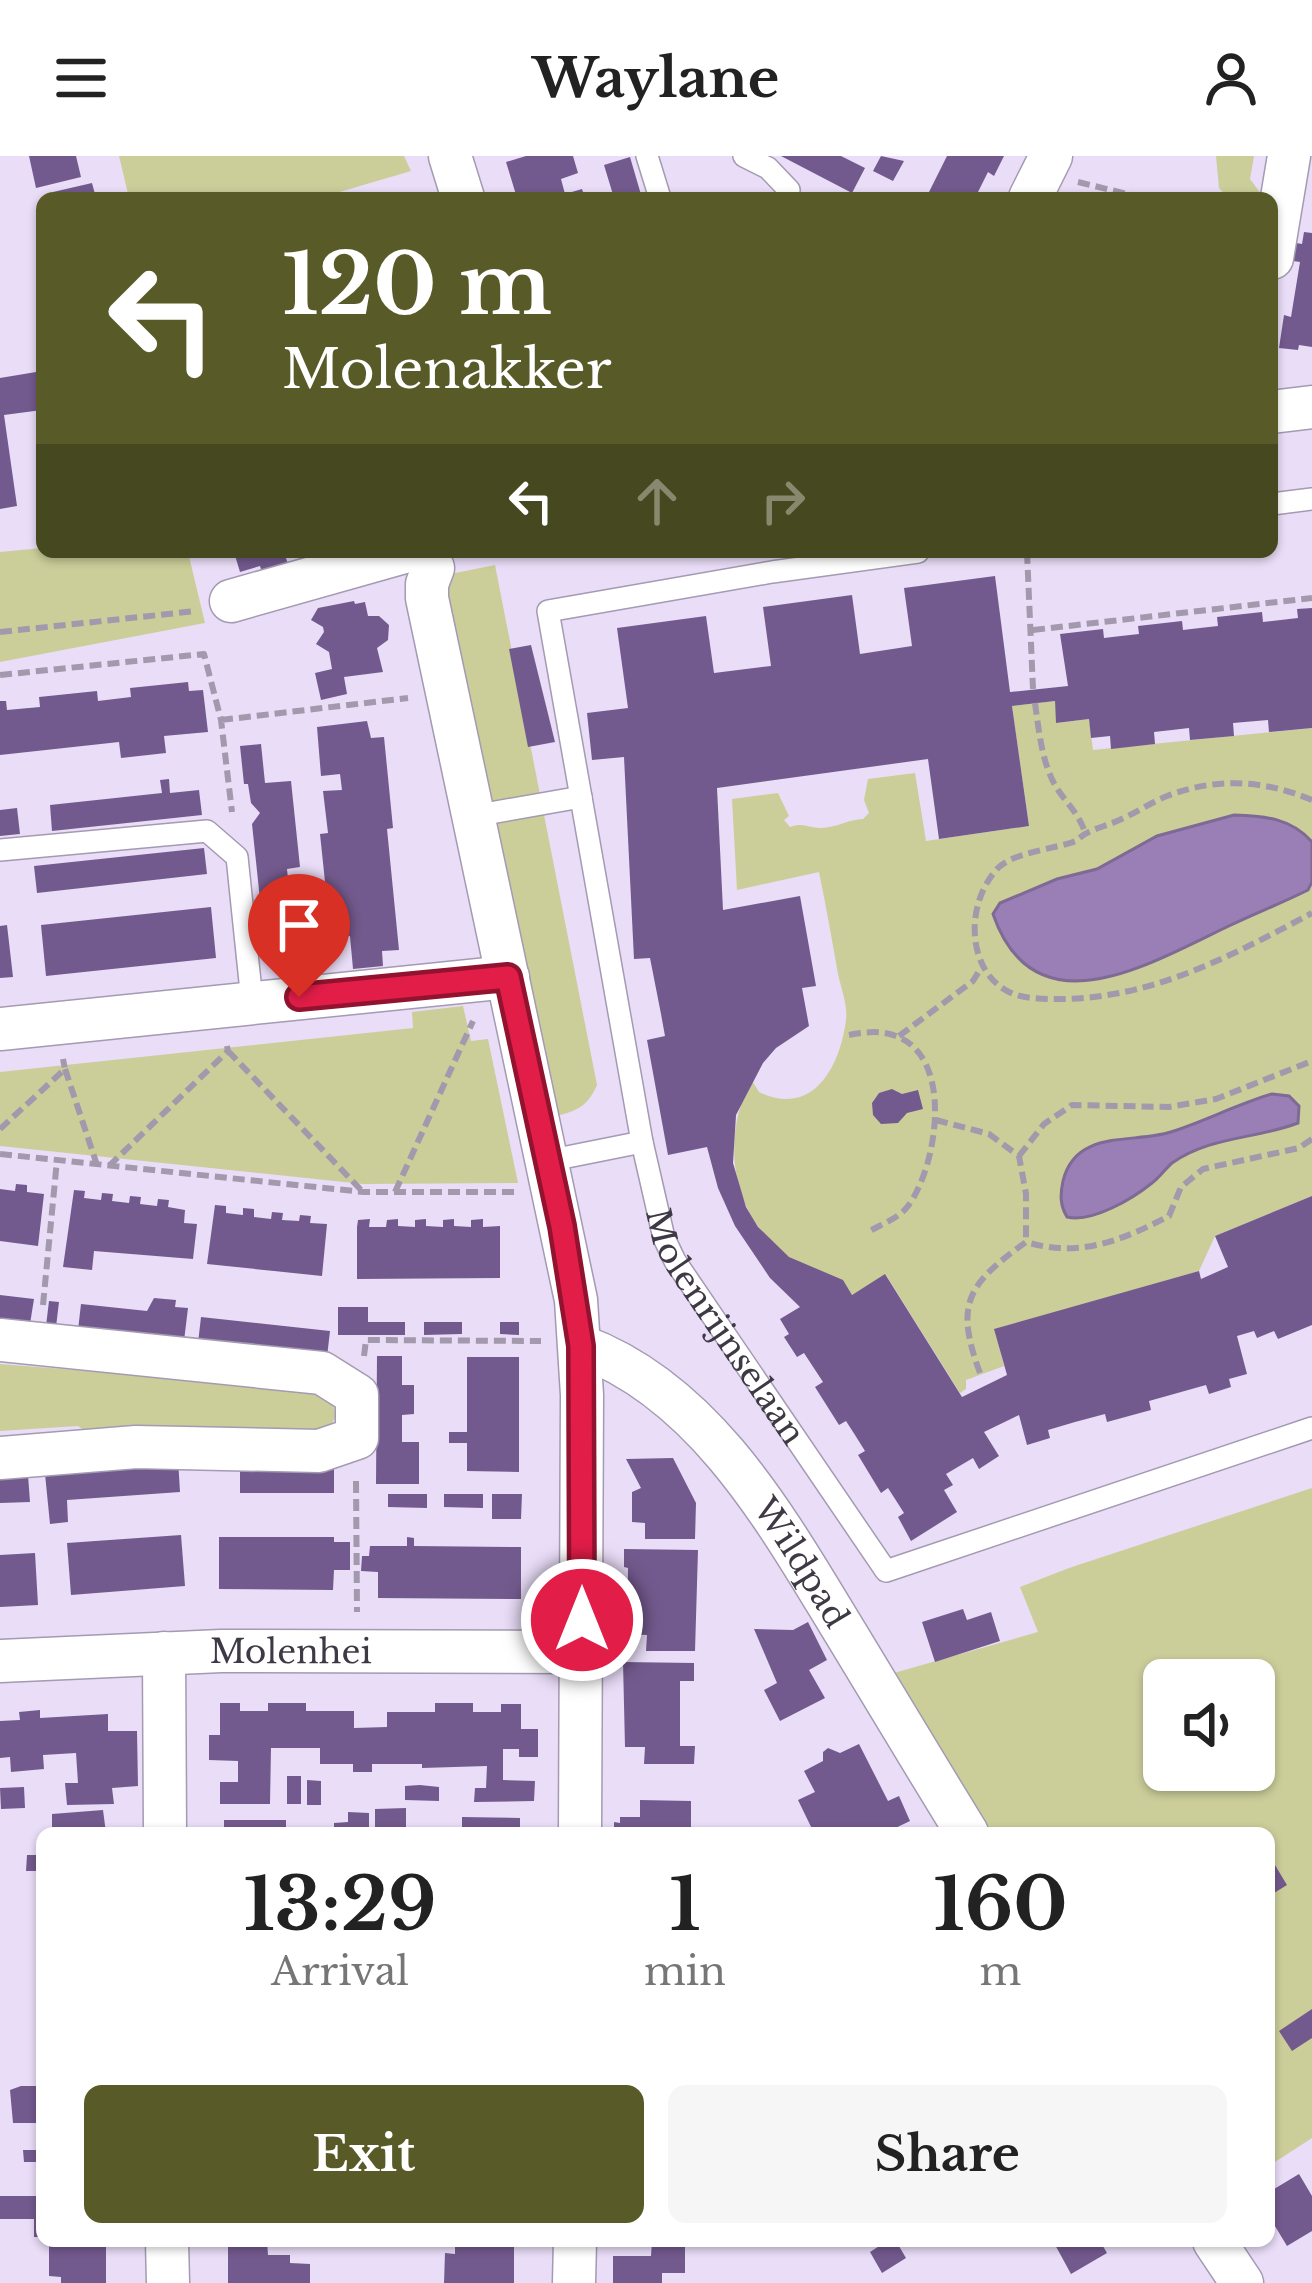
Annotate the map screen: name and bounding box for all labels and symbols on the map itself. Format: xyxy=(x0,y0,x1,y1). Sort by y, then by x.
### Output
pin xyxy=(248,874,350,997)
street label: Molenrijnselaan xyxy=(637,1204,814,1452)
street label: Wildpad xyxy=(745,1489,858,1635)
position arrow xyxy=(519,1557,645,1683)
street label: Molenhei xyxy=(210,1630,372,1672)

